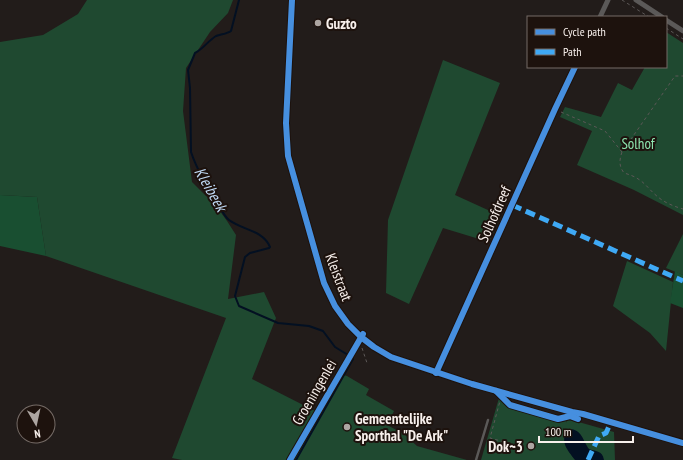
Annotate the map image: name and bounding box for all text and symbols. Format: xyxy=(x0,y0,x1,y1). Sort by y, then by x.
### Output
place label: Guzto xyxy=(326,14,357,33)
legend xyxy=(527,16,667,68)
marker: Guzto xyxy=(313,18,323,28)
text: Cycle path xyxy=(563,24,606,39)
text: Path xyxy=(563,44,581,59)
park label: Solhof xyxy=(621,134,656,153)
water label: Kleibeek xyxy=(190,163,233,216)
street label: Solhofdreef xyxy=(473,182,515,245)
street label: Kleistraat xyxy=(321,250,357,304)
street label: Groeningenlei xyxy=(288,356,340,428)
north arrow xyxy=(16,404,56,444)
place label: Gemeentelijke Sporthal "De Ark" xyxy=(355,409,448,445)
scale bar xyxy=(539,418,633,444)
marker: Gemeentelijke Sporthal "De Ark" xyxy=(342,422,352,432)
text: 100 m xyxy=(545,424,572,439)
text: N xyxy=(33,426,42,441)
place label: Dok~3 xyxy=(488,437,523,456)
marker: Dok~3 xyxy=(526,441,536,451)

